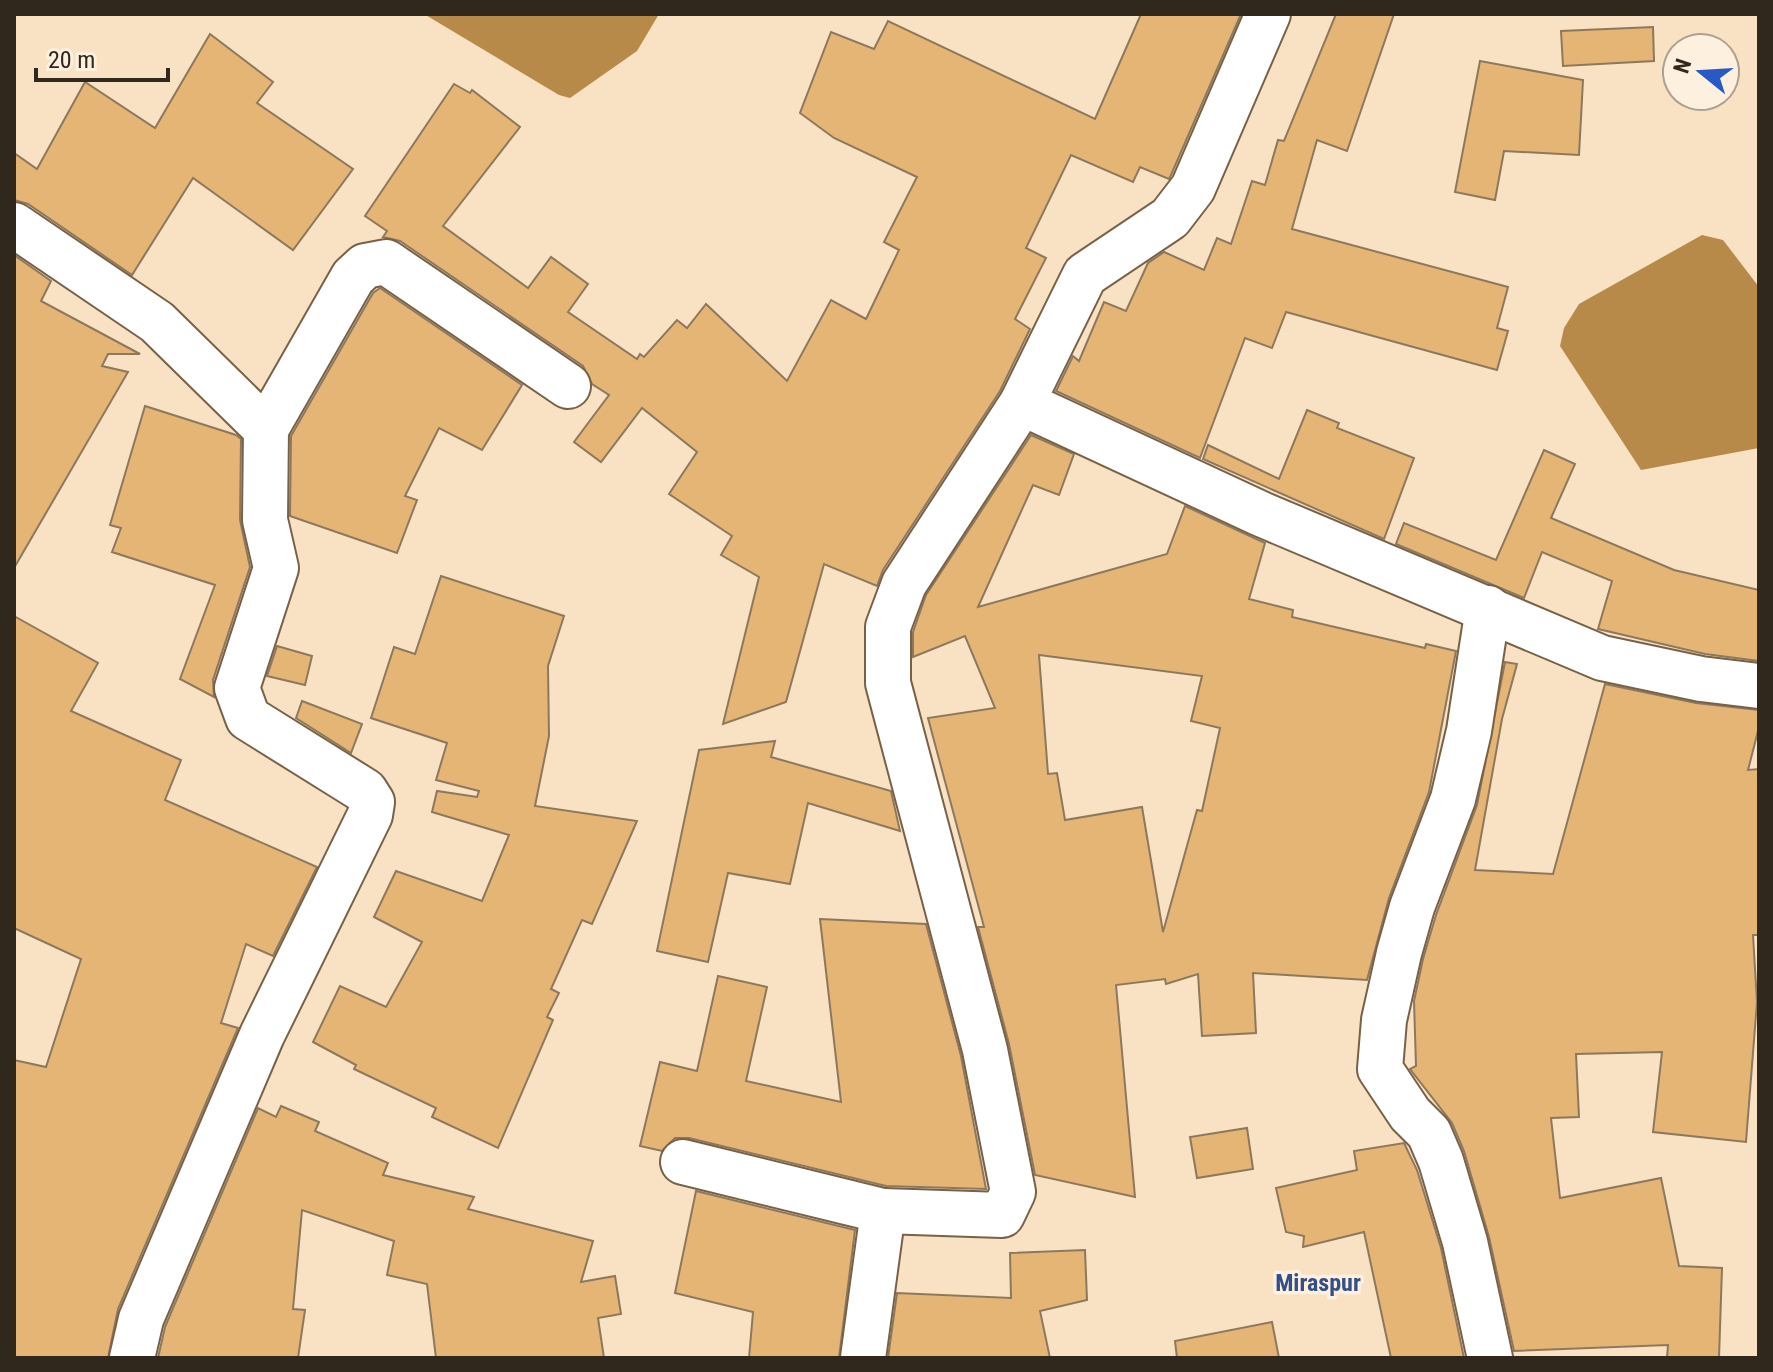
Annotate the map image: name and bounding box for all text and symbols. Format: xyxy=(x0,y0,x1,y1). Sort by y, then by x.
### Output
scale bar xyxy=(36,32,168,82)
north arrow xyxy=(1661,32,1741,112)
text: 20 m xyxy=(48,46,95,74)
text: N xyxy=(1668,56,1696,76)
district label: Miraspur xyxy=(1275,1269,1361,1297)

